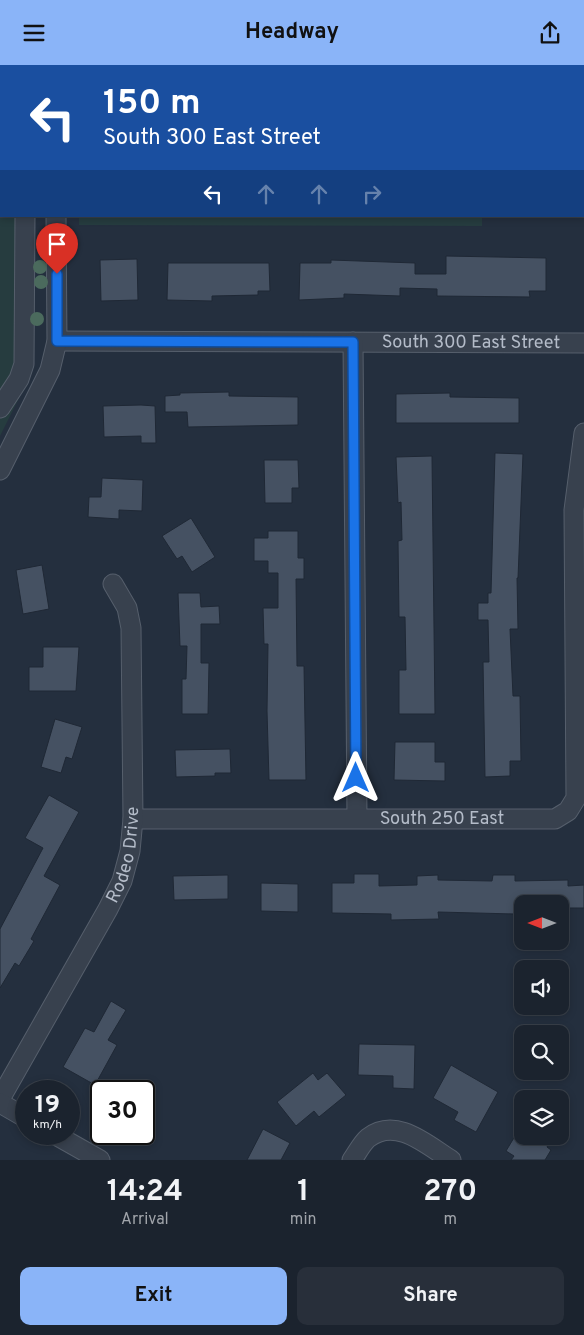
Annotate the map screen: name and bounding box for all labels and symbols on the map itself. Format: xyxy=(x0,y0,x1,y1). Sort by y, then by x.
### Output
pin xyxy=(36,223,78,274)
street label: South 300 East Street xyxy=(382,331,560,354)
position arrow xyxy=(329,751,381,803)
street label: Rodeo Drive xyxy=(101,806,145,907)
street label: South 250 East xyxy=(380,808,504,831)
north arrow xyxy=(514,895,569,950)
speed limit sign: 30 xyxy=(90,1080,155,1145)

